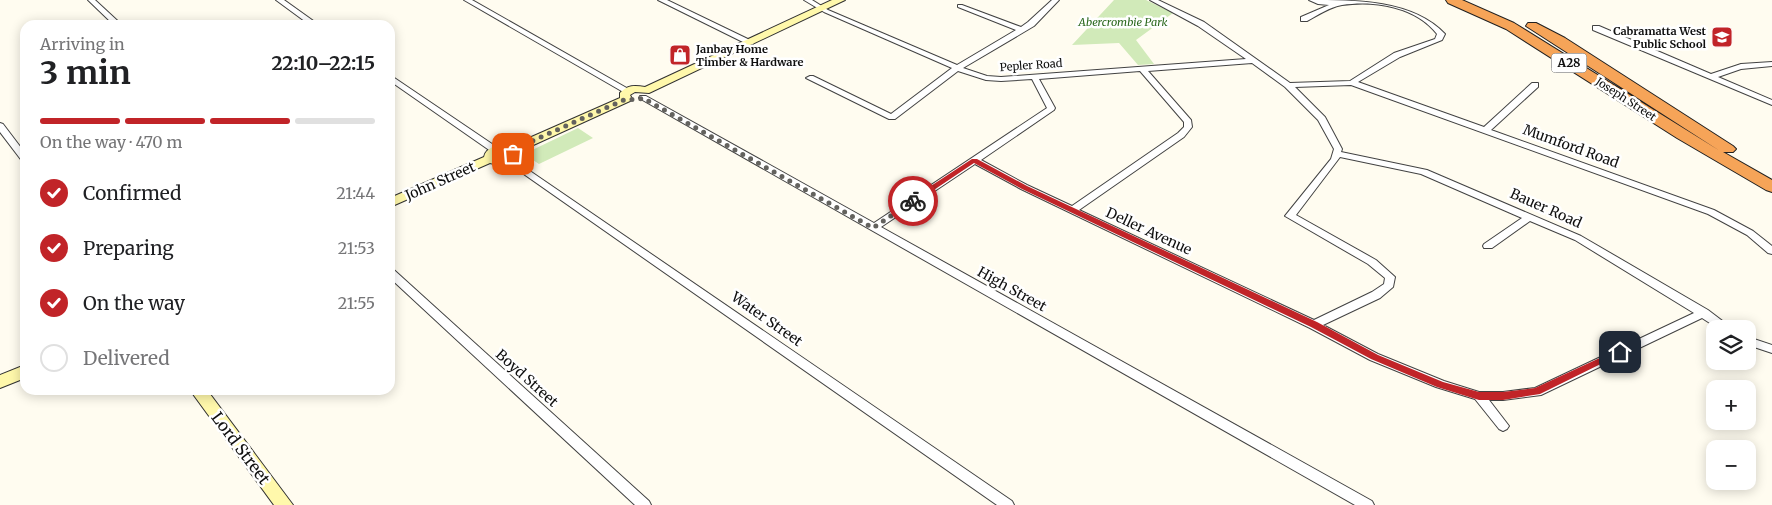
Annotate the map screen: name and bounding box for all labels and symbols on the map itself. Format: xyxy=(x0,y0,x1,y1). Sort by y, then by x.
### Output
park label: Abercrombie Park xyxy=(1077,15,1168,29)
place label: Cabramatta West Public School xyxy=(1613,24,1707,51)
school or university icon: Cabramatta West Public School xyxy=(1710,25,1734,49)
place label: Janbay Home Timber & Hardware xyxy=(695,42,803,69)
shop icon: Janbay Home Timber & Hardware xyxy=(668,43,692,67)
road number: A28 xyxy=(1552,54,1586,72)
street label: Pepler Road xyxy=(999,56,1063,74)
street label: Joseph Street xyxy=(1592,74,1659,124)
street label: Mumford Road xyxy=(1521,120,1622,172)
pin xyxy=(492,133,534,175)
street label: John Street xyxy=(401,157,478,205)
courier xyxy=(888,176,938,226)
street label: Bauer Road xyxy=(1507,184,1585,232)
street label: Deller Avenue xyxy=(1103,203,1195,259)
street label: High Street xyxy=(974,263,1050,316)
street label: Water Street xyxy=(727,287,807,350)
pin xyxy=(1599,331,1641,373)
street label: Boyd Street xyxy=(492,345,562,411)
street label: Lord Street xyxy=(207,408,275,489)

